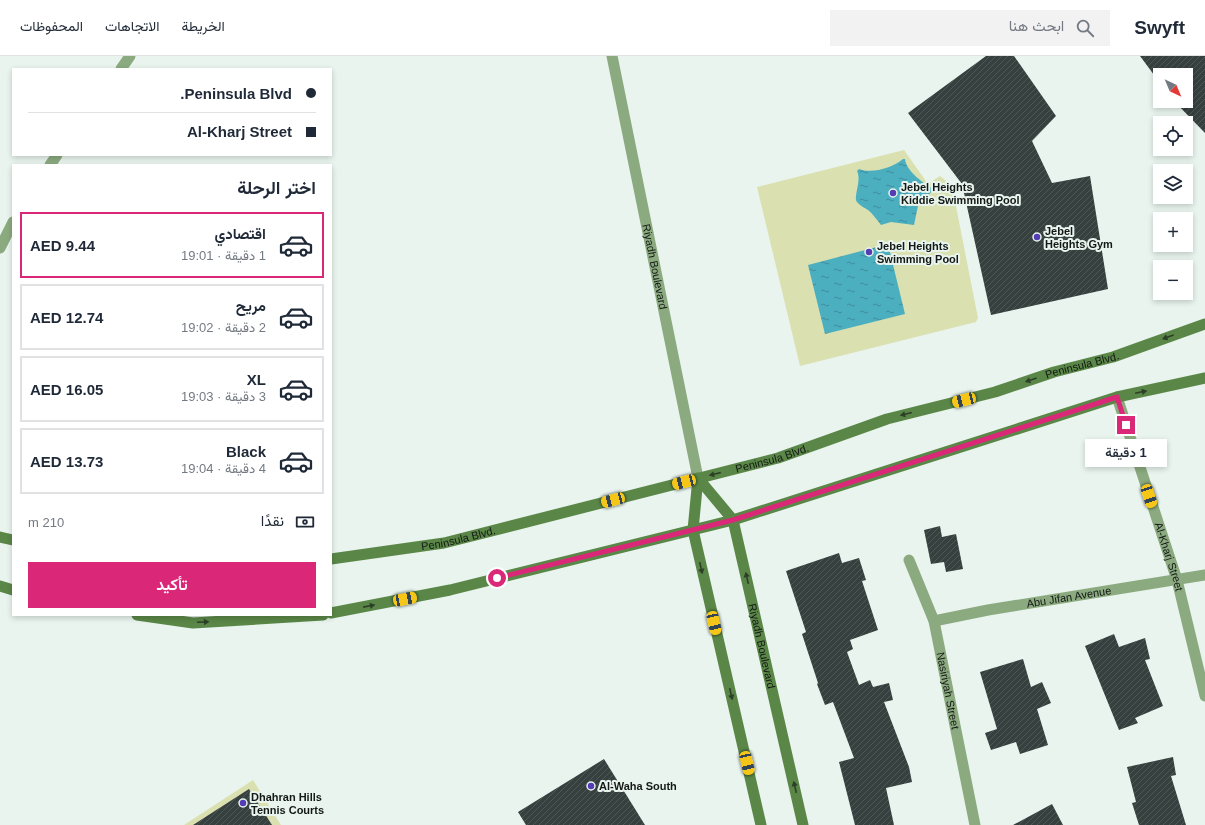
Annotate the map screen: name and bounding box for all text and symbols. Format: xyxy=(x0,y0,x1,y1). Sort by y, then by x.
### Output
search box xyxy=(830,10,1110,46)
text: ابحث هنا xyxy=(1009,17,1064,34)
icon: search xyxy=(1074,17,1096,39)
text: Swyft xyxy=(1134,17,1185,38)
text: المحفوظات xyxy=(20,18,83,34)
text: الاتجاهات xyxy=(105,18,159,34)
text: الخريطة xyxy=(181,18,225,34)
north arrow xyxy=(1153,68,1193,108)
map controls xyxy=(1153,68,1193,300)
text: Peninsula Blvd. xyxy=(180,85,292,102)
button: locate xyxy=(1153,116,1193,156)
text: Al-Kharj Street xyxy=(187,123,292,140)
button: layers xyxy=(1153,164,1193,204)
text: اختر الرحلة xyxy=(237,178,316,198)
place label: Jebel Heights Kiddie Swimming Pool xyxy=(901,181,1020,206)
marker: Jebel Heights Kiddie Swimming Pool xyxy=(888,188,898,198)
button: + xyxy=(1153,212,1193,252)
street label: Riyadh Boulevard xyxy=(640,223,669,310)
text: اقتصادي xyxy=(214,225,266,242)
place label: Jebel Heights Gym xyxy=(1045,225,1113,250)
icon: car xyxy=(278,227,314,263)
marker: Jebel Heights Gym xyxy=(1032,232,1042,242)
text: AED 9.44 xyxy=(30,237,95,254)
place label: Jebel Heights Swimming Pool xyxy=(877,240,959,265)
marker: Jebel Heights Swimming Pool xyxy=(864,247,874,257)
text: 1 دقيقة · 19:01 xyxy=(181,248,266,263)
button: − xyxy=(1153,260,1193,300)
text: مريح xyxy=(236,297,266,314)
icon: car xyxy=(278,299,314,335)
text: AED 12.74 xyxy=(30,309,103,326)
text: 2 دقيقة · 19:02 xyxy=(181,320,266,335)
one-way arrow xyxy=(1162,334,1174,340)
street label: Peninsula Blvd. xyxy=(1043,349,1121,381)
text: XL xyxy=(247,371,266,388)
icon: car xyxy=(278,371,314,407)
one-way arrow xyxy=(1024,377,1036,383)
text: AED 16.05 xyxy=(30,381,103,398)
one-way arrow xyxy=(1135,388,1148,394)
text: 3 دقيقة · 19:03 xyxy=(181,389,266,404)
car xyxy=(951,391,977,409)
one-way arrow xyxy=(899,411,911,417)
route end xyxy=(1117,416,1135,434)
callout: 1 دقيقة xyxy=(1085,439,1167,467)
street label: Peninsula Blvd. xyxy=(734,442,810,475)
text: Black xyxy=(226,443,266,460)
icon: car xyxy=(278,443,314,479)
text: 1 دقيقة xyxy=(1105,445,1147,460)
text: AED 13.73 xyxy=(30,453,103,470)
text: 4 دقيقة · 19:04 xyxy=(181,461,266,476)
one-way arrow xyxy=(709,471,721,477)
car xyxy=(671,473,697,491)
car xyxy=(1140,483,1158,509)
car xyxy=(600,491,626,509)
icon: cash xyxy=(294,511,316,533)
text: نقدًا xyxy=(261,512,284,529)
text: 210 m xyxy=(28,515,64,530)
street label: Al-Kharj Street xyxy=(1152,521,1185,592)
street label: Peninsula Blvd. xyxy=(420,524,497,552)
button: تأكيد xyxy=(28,562,316,608)
one-way arrow xyxy=(699,562,705,574)
route start xyxy=(488,569,506,587)
one-way arrow xyxy=(743,572,749,585)
street label: Abu Jifan Avenue xyxy=(1026,584,1112,610)
car xyxy=(392,591,418,607)
street label: Riyadh Boulevard xyxy=(746,602,778,690)
one-way arrow xyxy=(363,603,375,609)
car xyxy=(705,610,723,636)
one-way arrow xyxy=(197,619,209,626)
street label: Nasiriyah Street xyxy=(934,651,962,730)
one-way arrow xyxy=(728,689,734,701)
car xyxy=(738,750,756,776)
place label: Al-Waha South xyxy=(599,780,677,792)
marker: Al-Waha South xyxy=(586,781,596,791)
one-way arrow xyxy=(791,781,797,793)
place label: Dhahran Hills Tennis Courts xyxy=(251,791,324,816)
marker: Dhahran Hills Tennis Courts xyxy=(238,798,248,808)

